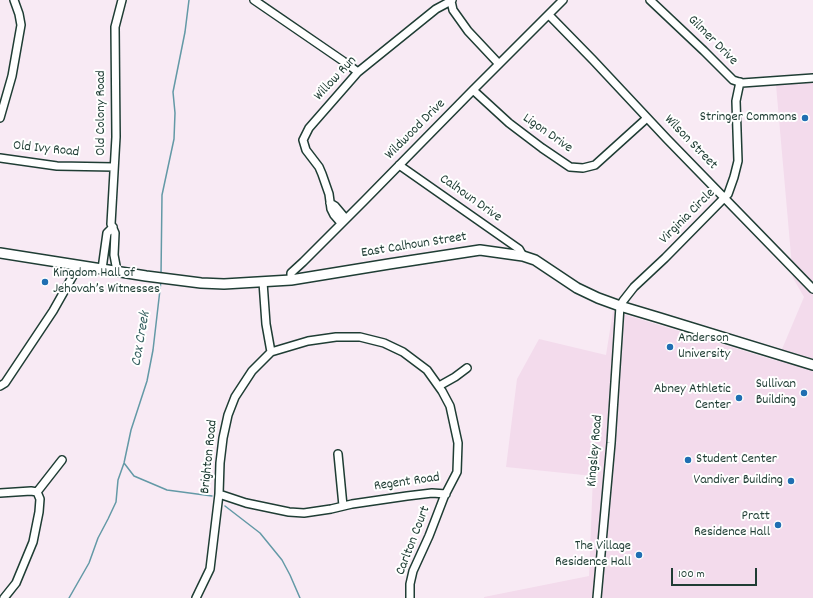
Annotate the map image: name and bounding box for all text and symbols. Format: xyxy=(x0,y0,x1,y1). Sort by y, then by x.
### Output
street label: Gilmer Drive xyxy=(683,12,741,70)
street label: Willow Run xyxy=(311,53,361,105)
street label: Old Colony Road xyxy=(94,70,110,156)
street label: Wildwood Drive xyxy=(382,96,450,164)
place label: Stringer Commons xyxy=(700,110,797,126)
street label: Ligon Drive xyxy=(519,111,575,157)
street label: Wilson Street xyxy=(660,112,720,174)
marker: Stringer Commons xyxy=(800,113,810,123)
street label: Old Ivy Road xyxy=(12,138,80,162)
street label: Calhoun Drive xyxy=(436,171,504,227)
street label: Virginia Circle xyxy=(657,186,719,248)
street label: East Calhoun Street xyxy=(360,229,468,263)
place label: Kingdom Hall of Jehovah’s Witnesses xyxy=(53,266,160,298)
marker: Kingdom Hall of Jehovah’s Witnesses xyxy=(40,277,50,287)
water label: Cox Creek xyxy=(128,310,156,368)
place label: Anderson University xyxy=(678,331,730,364)
marker: Anderson University xyxy=(665,342,675,352)
place label: Sullivan Building xyxy=(756,377,796,410)
place label: Abney Athletic Center xyxy=(654,382,731,414)
marker: Sullivan Building xyxy=(799,388,809,398)
marker: Abney Athletic Center xyxy=(734,393,744,403)
street label: Kingsley Road xyxy=(584,414,608,488)
street label: Brighton Road xyxy=(198,419,222,495)
place label: Student Center xyxy=(696,452,777,468)
marker: Student Center xyxy=(683,455,693,465)
street label: Regent Road xyxy=(373,470,441,496)
place label: Vandiver Building xyxy=(693,473,783,489)
marker: Vandiver Building xyxy=(786,476,796,486)
street label: Carlton Court xyxy=(393,504,435,578)
place label: Pratt Residence Hall xyxy=(694,509,770,542)
marker: Pratt Residence Hall xyxy=(773,520,783,530)
place label: The Village Residence Hall xyxy=(555,539,631,572)
marker: The Village Residence Hall xyxy=(634,550,644,560)
scale bar xyxy=(673,560,759,586)
text: 100 m xyxy=(678,566,705,583)

